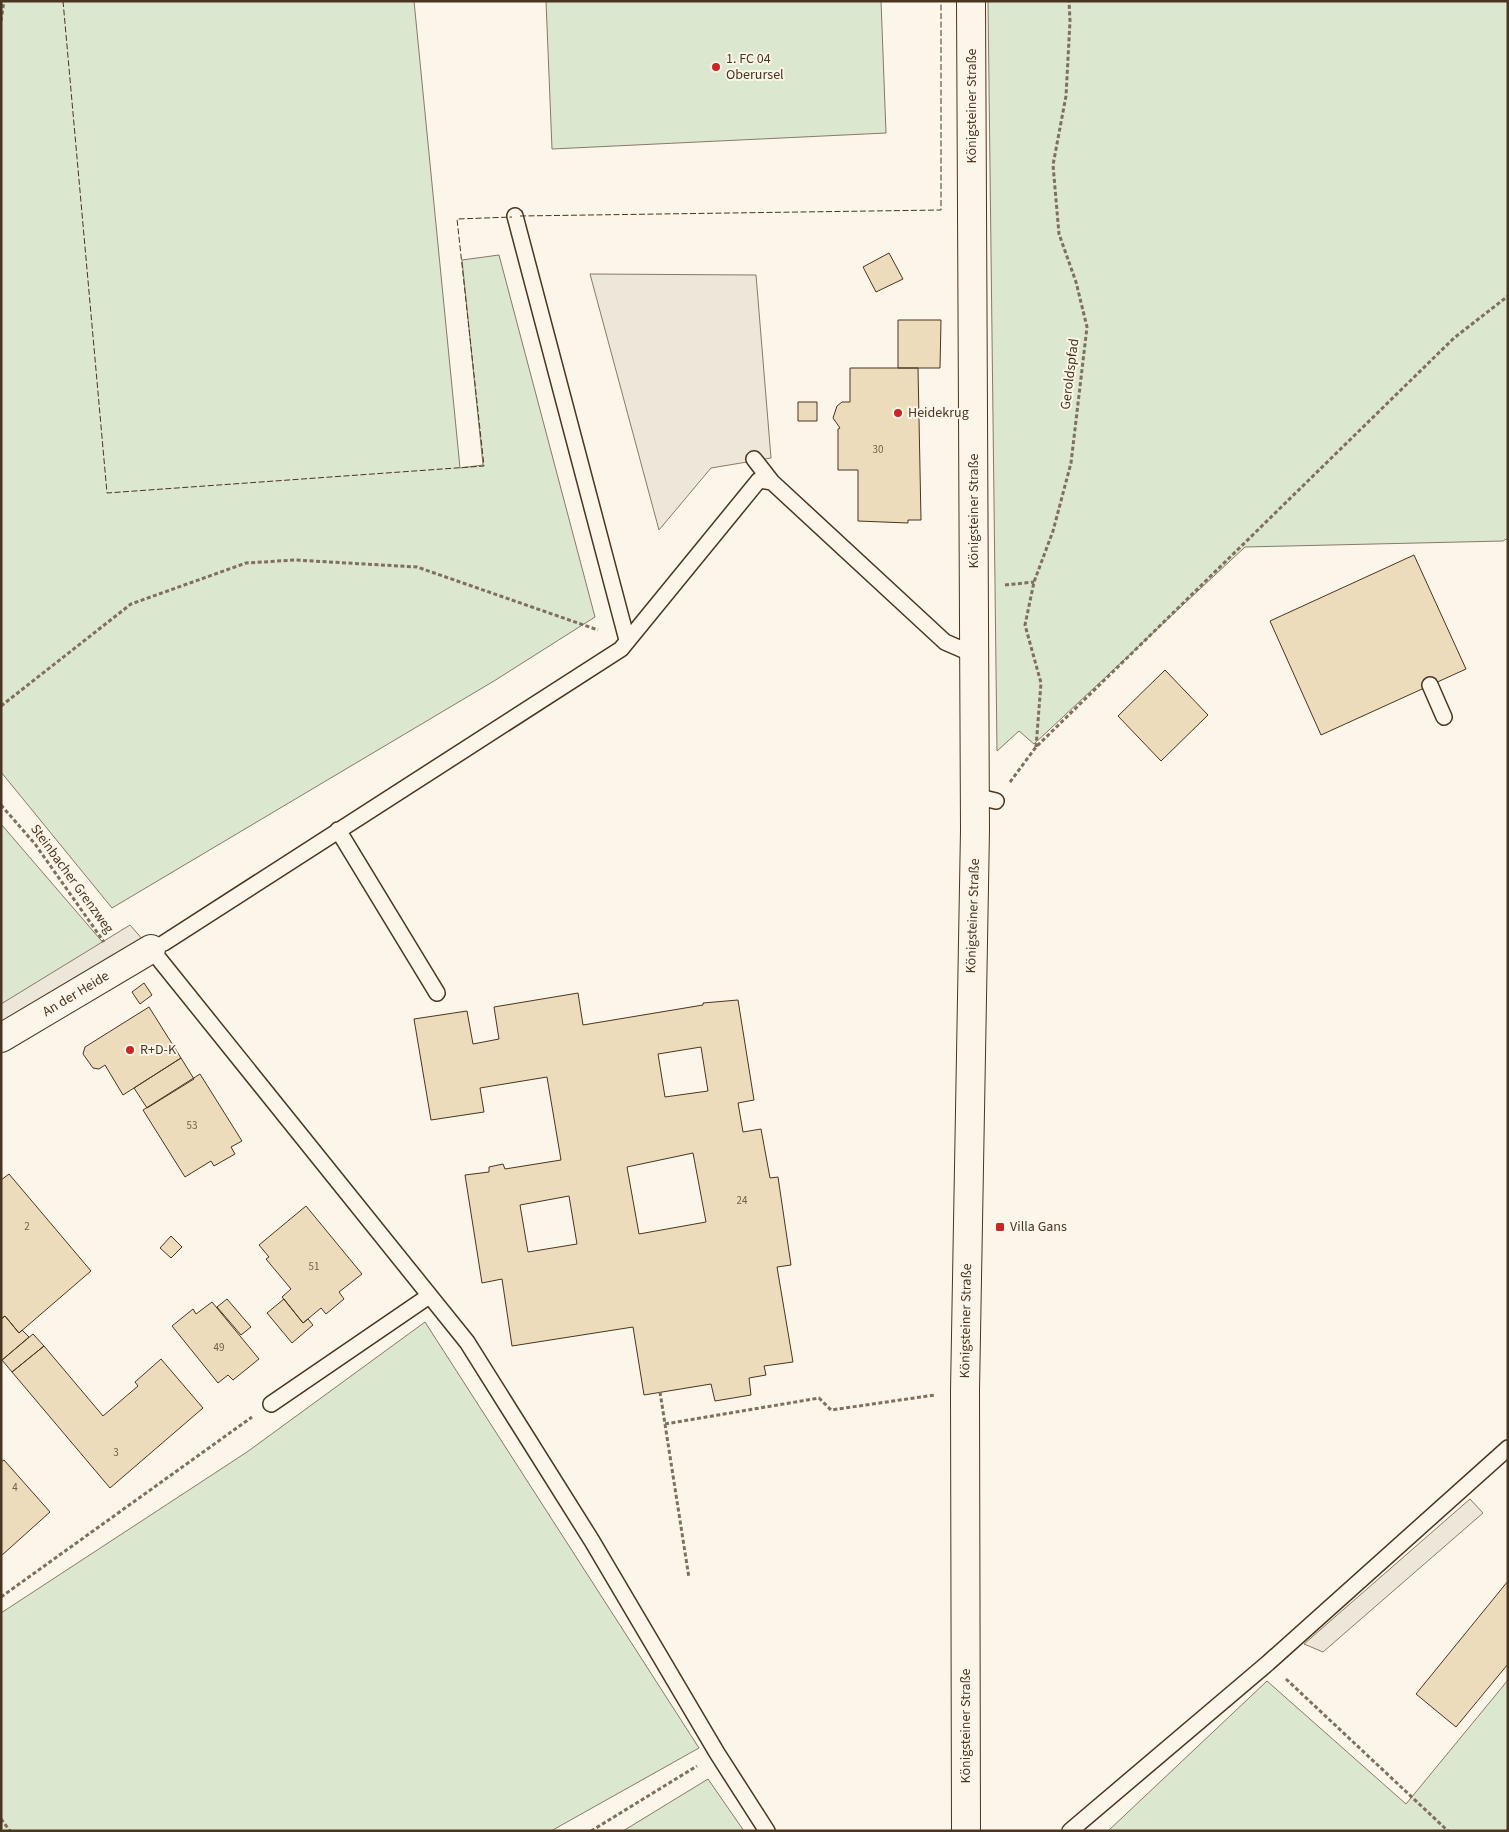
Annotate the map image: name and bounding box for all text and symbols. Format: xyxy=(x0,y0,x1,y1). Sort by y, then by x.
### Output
street label: Königsteiner Straße xyxy=(962,48,982,164)
place label: 1. FC 04 Oberursel xyxy=(726,49,784,85)
marker: 1. FC 04 Oberursel xyxy=(710,61,722,73)
street label: Geroldspfad xyxy=(1056,337,1084,411)
place label: Heidekrug xyxy=(908,403,969,423)
marker: Heidekrug xyxy=(892,407,904,419)
house number: 30 xyxy=(873,442,883,457)
street label: Königsteiner Straße xyxy=(964,453,984,569)
street label: Steinbacher Grenzweg xyxy=(25,820,119,938)
street label: Königsteiner Straße xyxy=(961,858,985,974)
street label: An der Heide xyxy=(39,966,113,1022)
place label: R+D-K xyxy=(140,1040,177,1060)
marker: R+D-K xyxy=(124,1044,136,1056)
house number: 53 xyxy=(187,1118,197,1133)
house number: 24 xyxy=(737,1193,748,1208)
place label: Villa Gans xyxy=(1010,1217,1067,1237)
house number: 2 xyxy=(24,1219,30,1234)
marker: Villa Gans xyxy=(994,1221,1006,1233)
house number: 51 xyxy=(309,1259,319,1274)
street label: Königsteiner Straße xyxy=(955,1263,977,1379)
house number: 49 xyxy=(214,1340,224,1355)
house number: 3 xyxy=(113,1445,119,1460)
house number: 4 xyxy=(12,1480,18,1495)
street label: Königsteiner Straße xyxy=(956,1668,976,1784)

